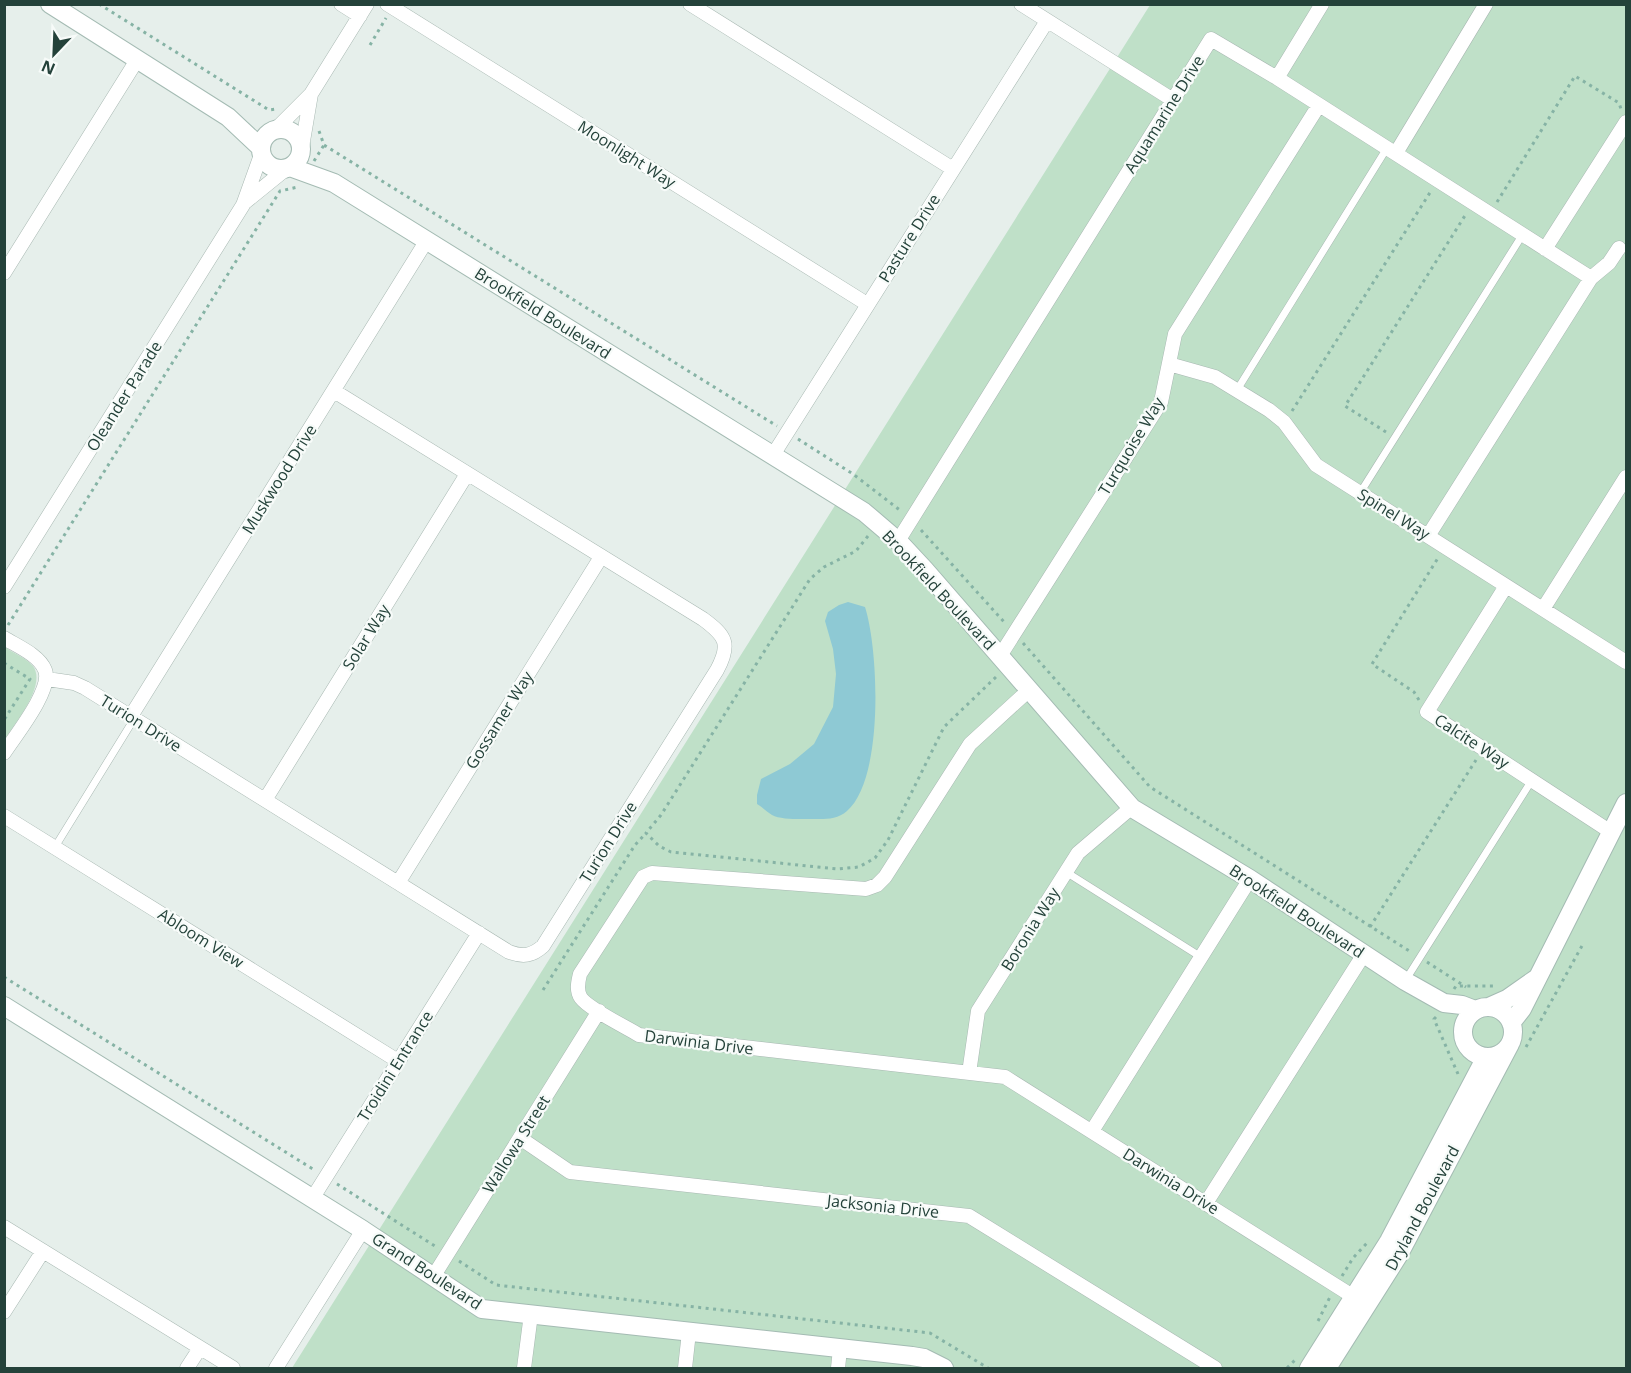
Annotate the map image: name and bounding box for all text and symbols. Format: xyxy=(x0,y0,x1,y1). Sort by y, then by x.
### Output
north arrow xyxy=(24,24,84,84)
street label: Aquamarine Drive xyxy=(1119,51,1209,177)
text: N xyxy=(38,55,58,80)
street label: Moonlight Way xyxy=(574,115,681,193)
street label: Pasture Drive xyxy=(873,190,945,286)
street label: Brookfield Boulevard xyxy=(471,262,615,364)
street label: Oleander Parade xyxy=(81,337,167,455)
street label: Turquoise Way xyxy=(1093,392,1169,499)
street label: Muskwood Drive xyxy=(237,420,321,538)
street label: Spinel Way xyxy=(1354,483,1435,545)
street label: Brookfield Boulevard xyxy=(877,525,1001,655)
street label: Solar Way xyxy=(337,599,395,674)
street label: Gossamer Way xyxy=(460,666,538,773)
street label: Turion Drive xyxy=(96,689,186,757)
street label: Calcite Way xyxy=(1430,709,1515,774)
street label: Turion Drive xyxy=(574,797,642,887)
street label: Brookfield Boulevard xyxy=(1225,859,1369,963)
street label: Boronia Way xyxy=(996,882,1065,975)
street label: Abloom View xyxy=(154,903,249,973)
street label: Troidini Entrance xyxy=(352,1006,438,1126)
street label: Darwinia Drive xyxy=(643,1024,755,1060)
street label: Wallowa Street xyxy=(477,1091,555,1197)
street label: Dryland Boulevard xyxy=(1380,1142,1464,1274)
street label: Darwinia Drive xyxy=(1119,1143,1223,1219)
street label: Jacksonia Drive xyxy=(824,1189,940,1223)
street label: Grand Boulevard xyxy=(368,1227,486,1315)

